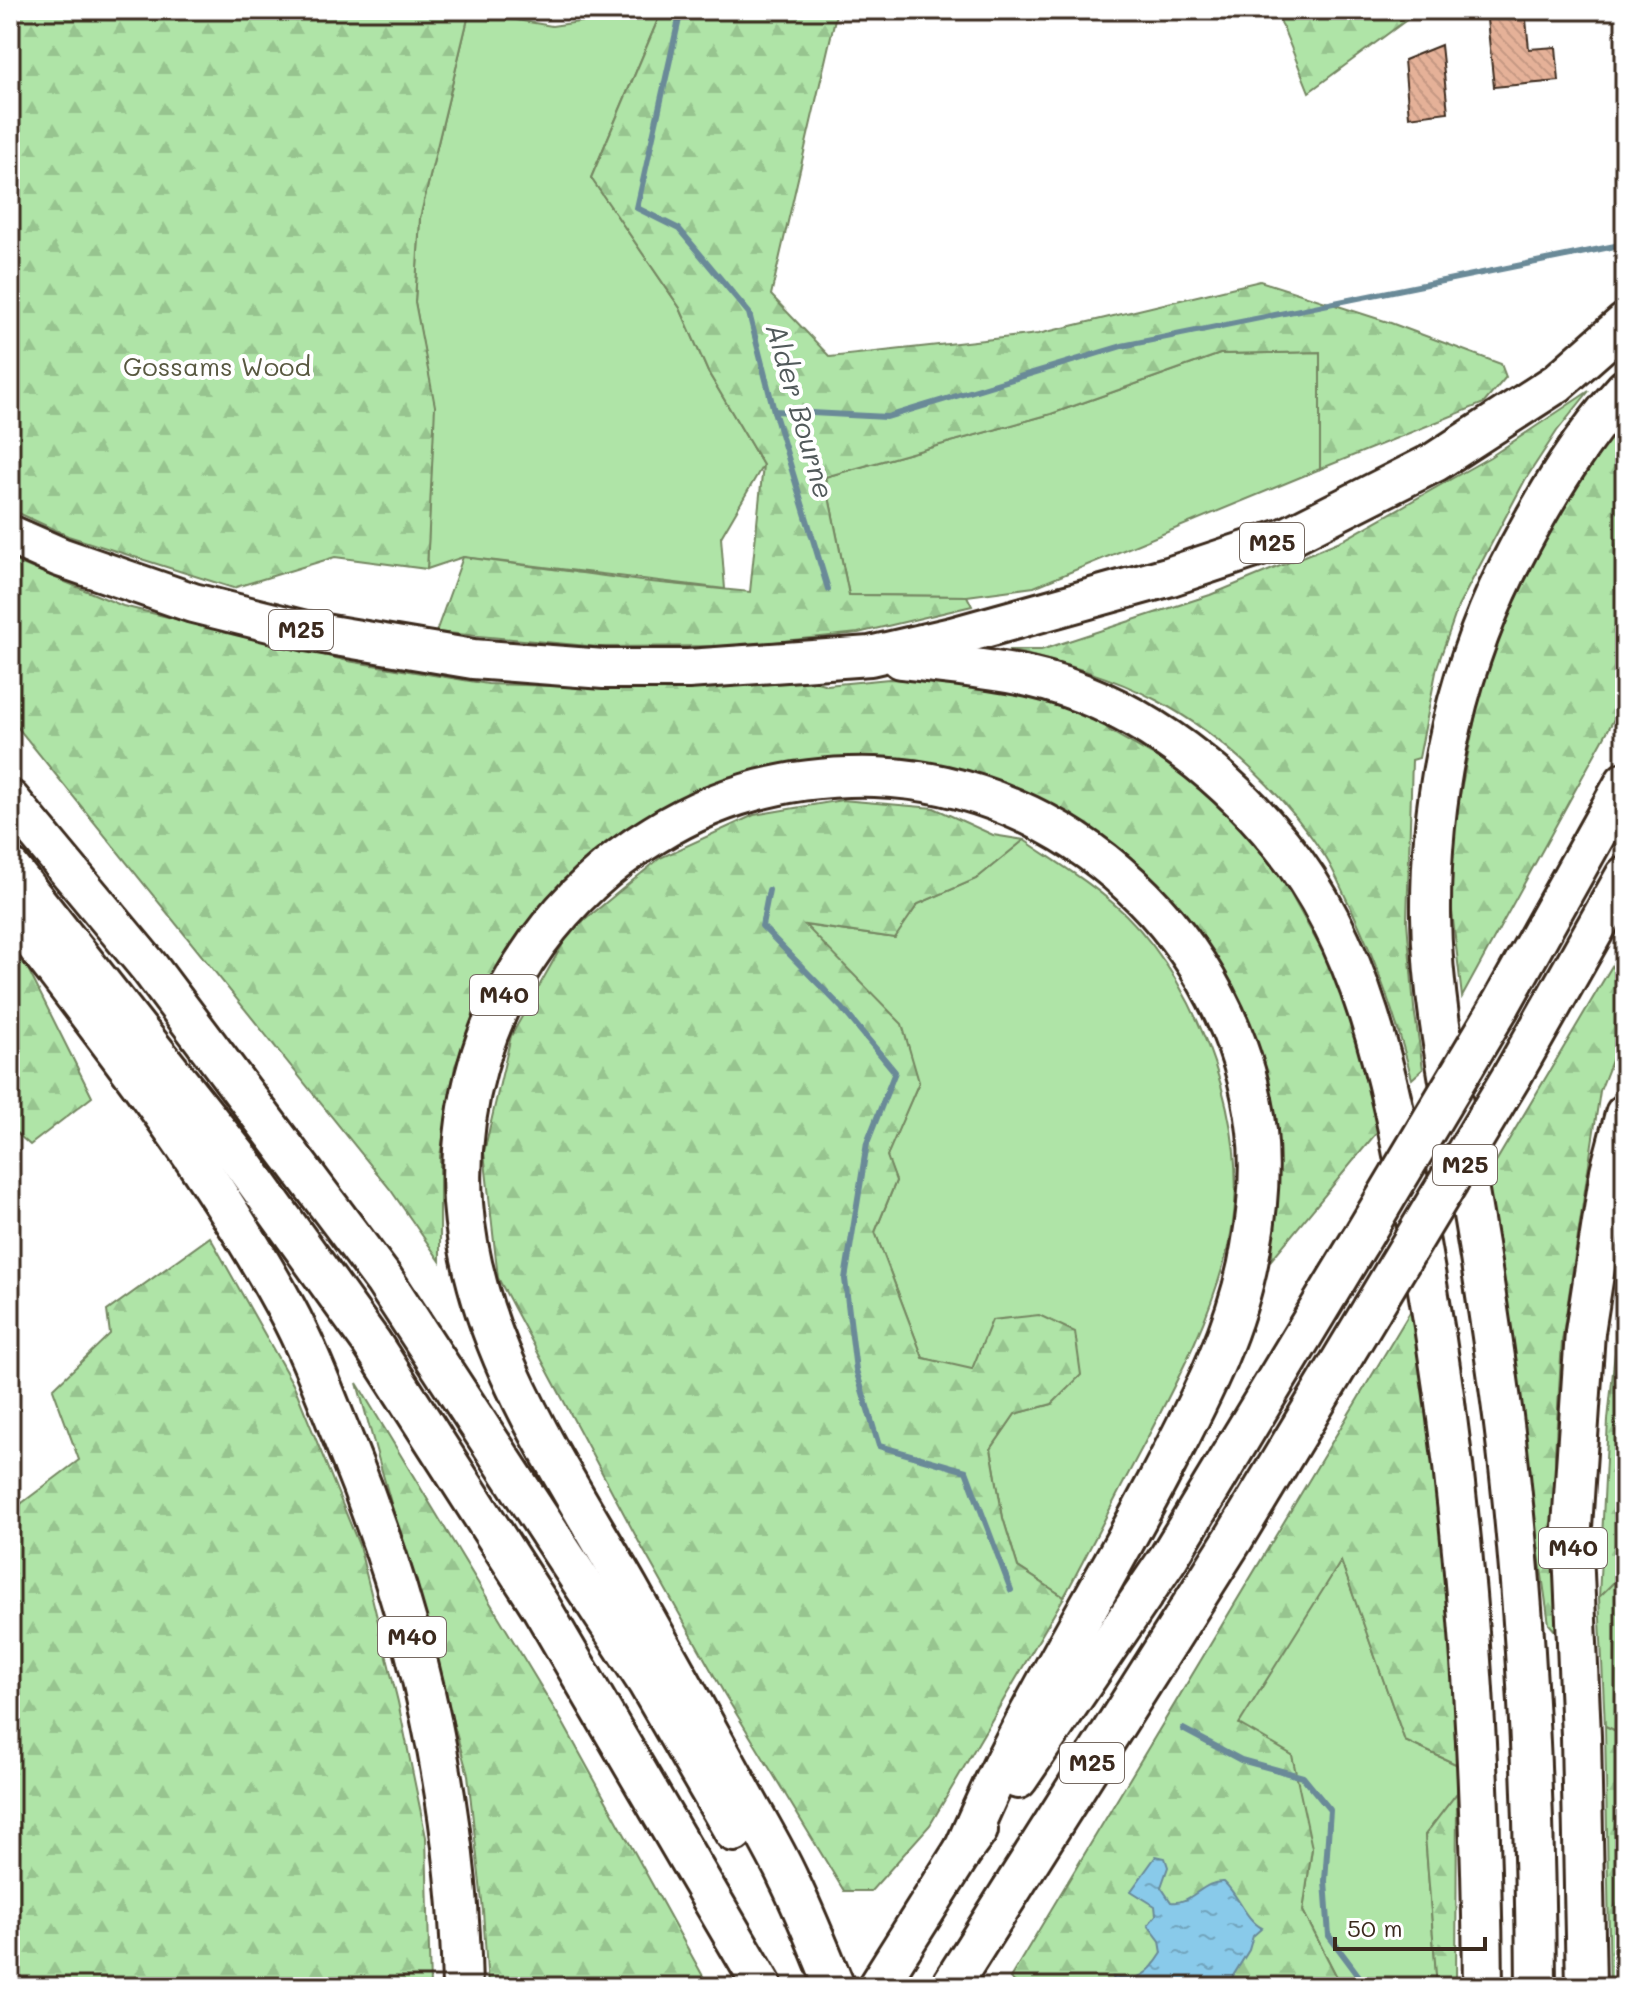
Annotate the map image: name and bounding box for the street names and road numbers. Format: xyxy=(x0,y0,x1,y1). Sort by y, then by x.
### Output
road number: M25 xyxy=(1240,523,1304,563)
road number: M25 xyxy=(269,610,333,650)
road number: M40 xyxy=(470,975,538,1015)
road number: M25 xyxy=(1433,1145,1497,1185)
road number: M40 xyxy=(1539,1528,1607,1568)
road number: M40 xyxy=(378,1617,446,1657)
road number: M25 xyxy=(1060,1743,1124,1783)

